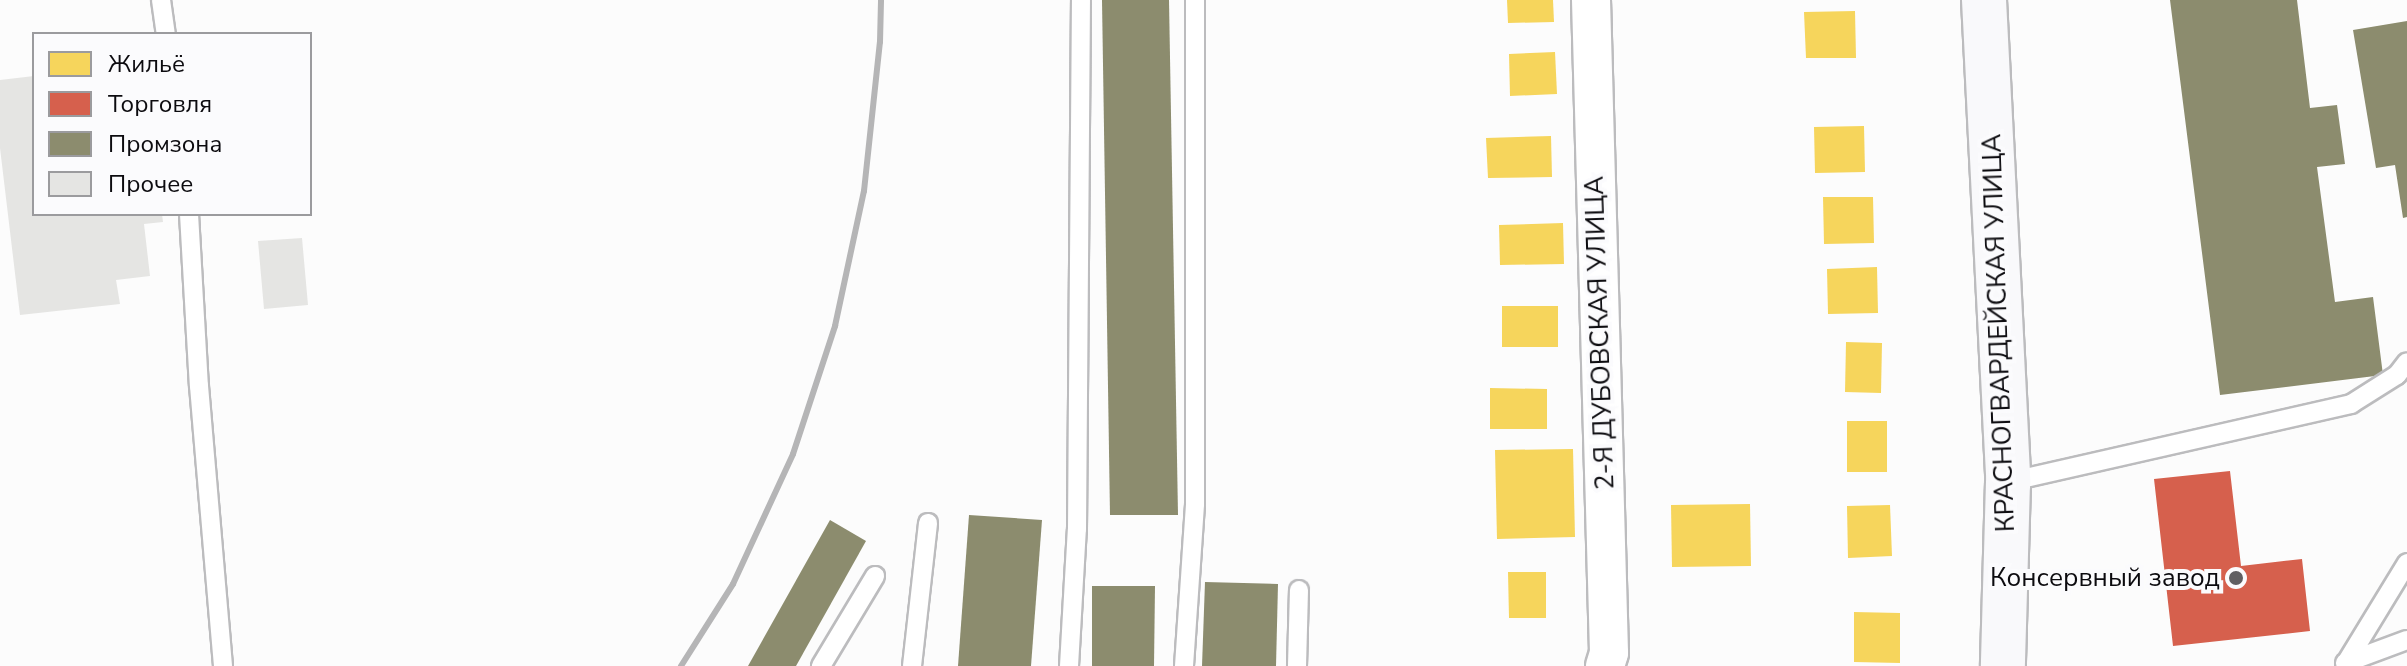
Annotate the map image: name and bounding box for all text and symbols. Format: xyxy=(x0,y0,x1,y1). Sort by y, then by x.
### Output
legend xyxy=(32,32,312,216)
text: Жильё xyxy=(108,48,185,80)
text: Торговля xyxy=(108,88,212,120)
text: Промзона xyxy=(108,128,222,160)
street label: КРАСНОГВАРДЕЙСКАЯ УЛИЦА xyxy=(1976,133,2022,533)
text: Прочее xyxy=(108,168,193,200)
street label: 2-Я ДУБОВСКАЯ УЛИЦА xyxy=(1579,176,1621,490)
place label: Консервный завод xyxy=(1990,562,2220,594)
marker: Консервный завод xyxy=(2227,569,2245,587)

